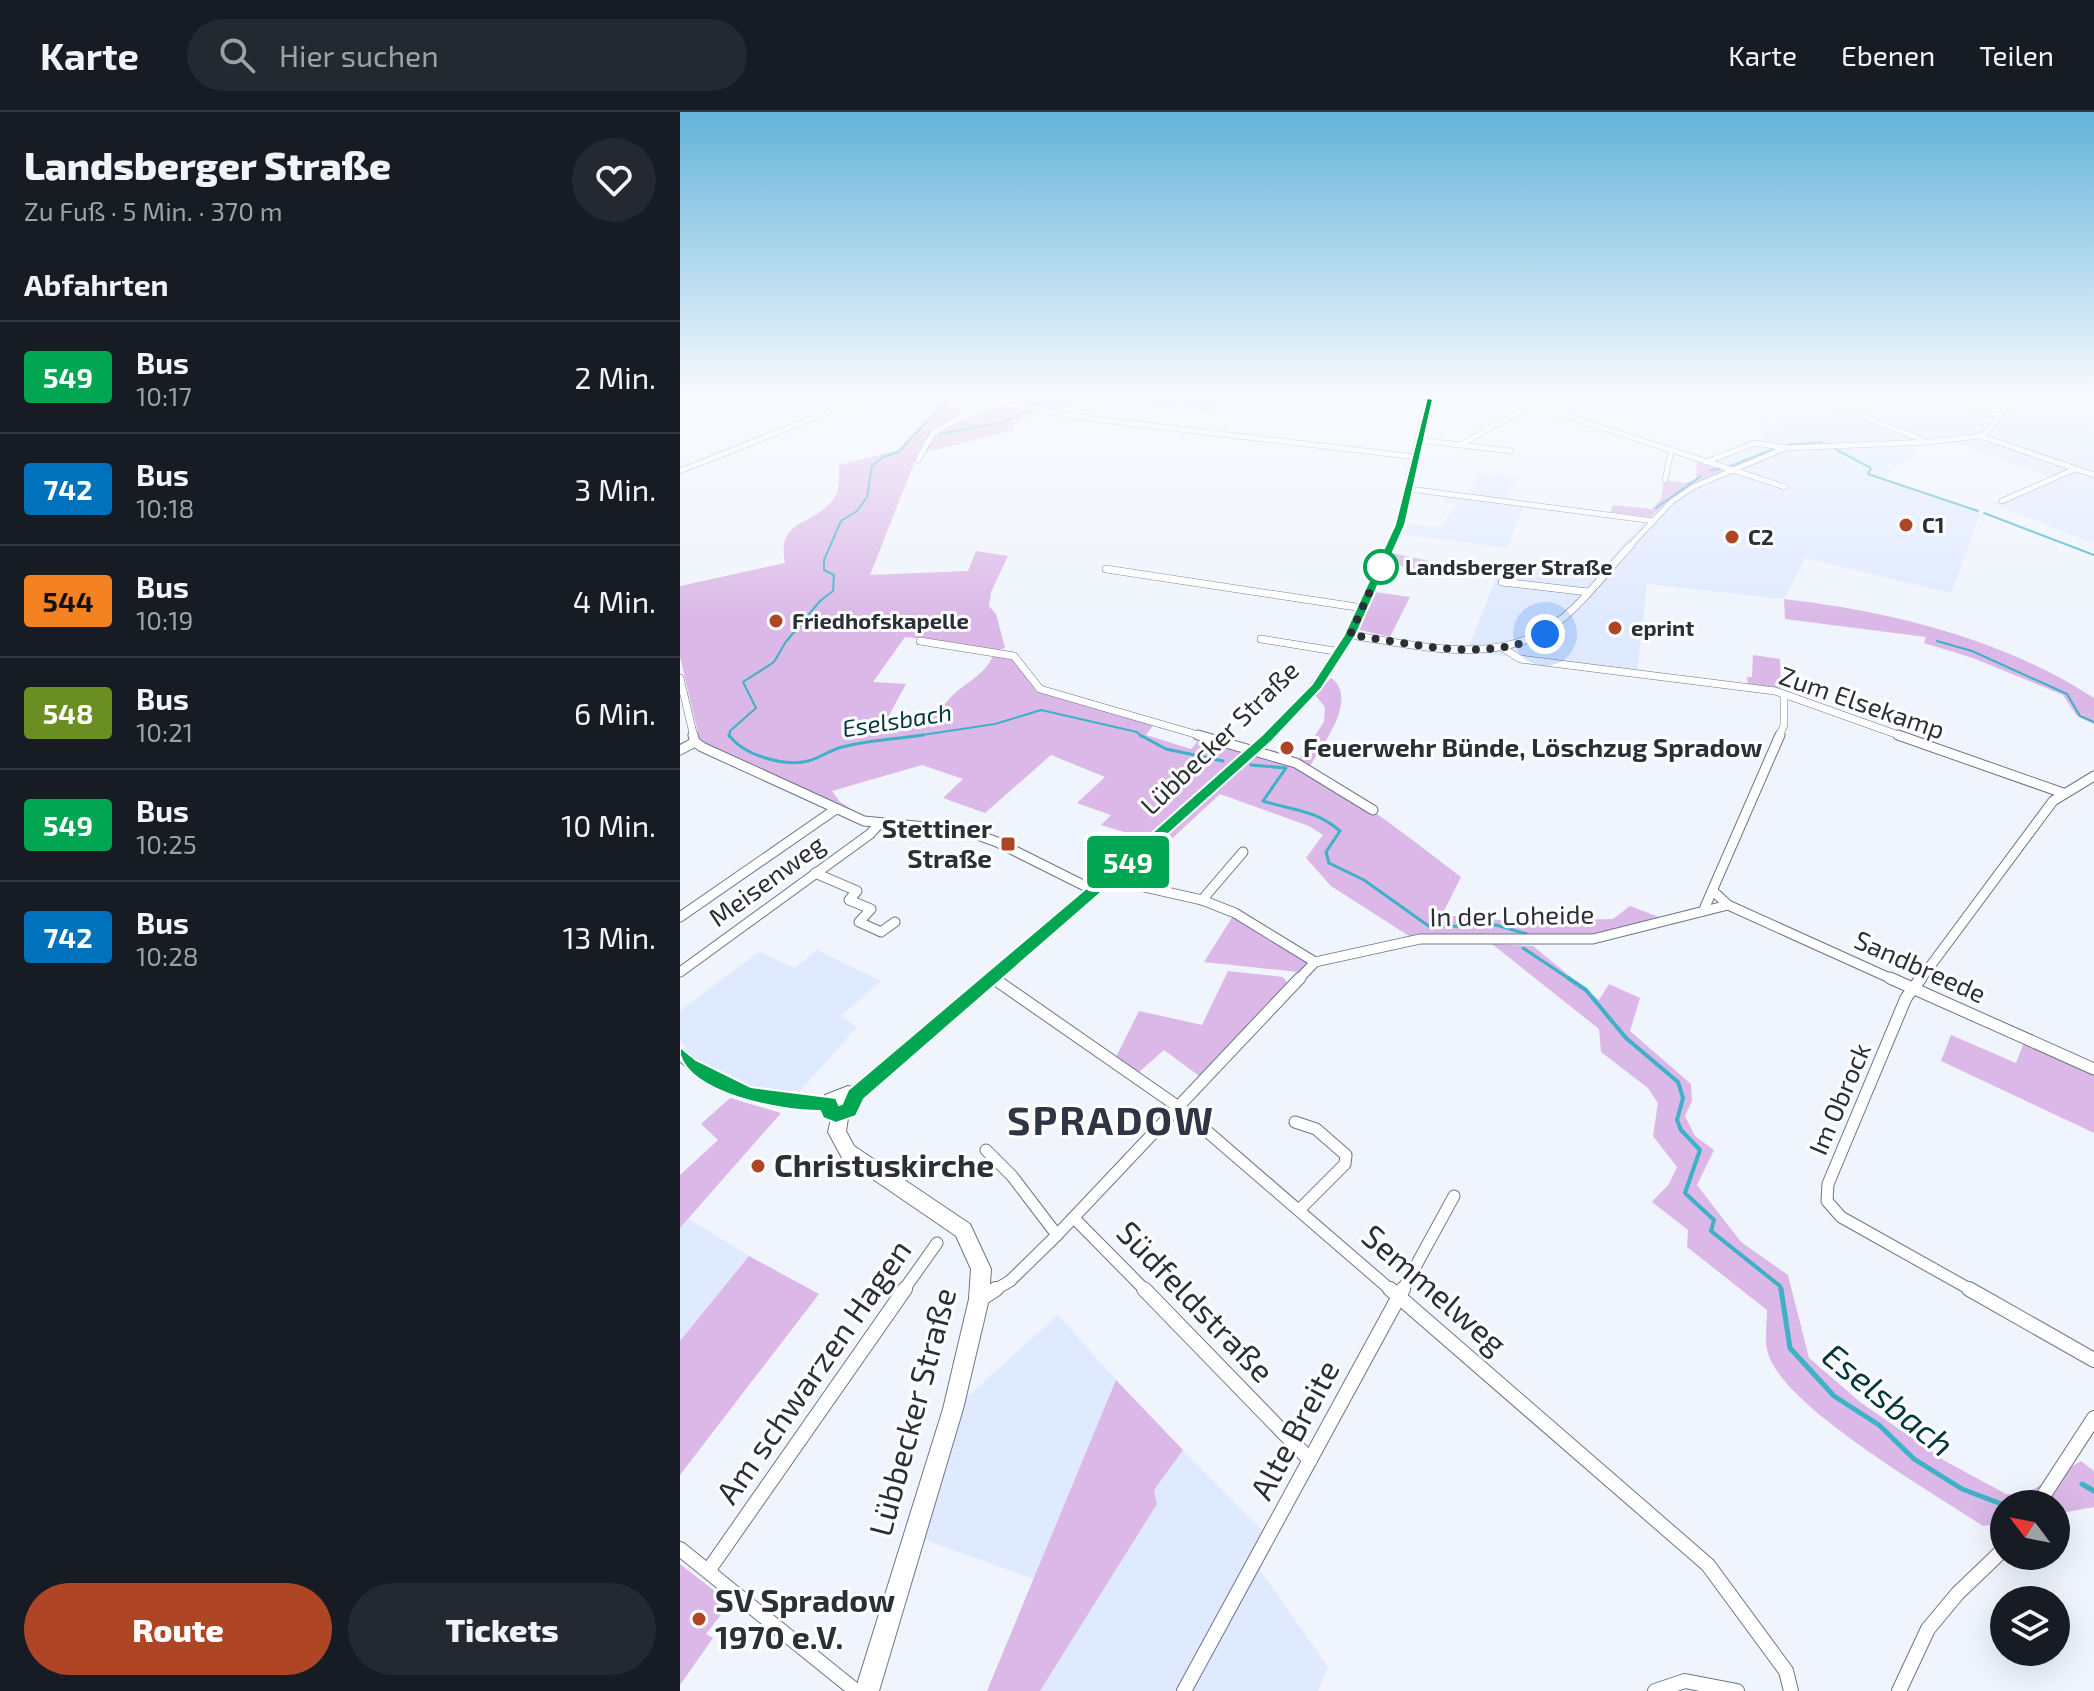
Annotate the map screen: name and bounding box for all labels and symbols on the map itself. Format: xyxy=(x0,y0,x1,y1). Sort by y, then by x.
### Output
place label: C1 xyxy=(1922,511,1944,537)
marker: C1 xyxy=(1897,516,1915,534)
place label: C2 xyxy=(1748,523,1774,549)
marker: C2 xyxy=(1723,528,1741,546)
marker: Landsberger Straße xyxy=(1364,550,1398,584)
place label: Landsberger Straße xyxy=(1405,553,1613,579)
place label: Friedhofskapelle xyxy=(792,607,969,633)
marker: Friedhofskapelle xyxy=(767,612,785,630)
your location xyxy=(1525,614,1565,654)
place label: eprint xyxy=(1631,614,1694,640)
marker: eprint xyxy=(1606,619,1624,637)
street label: Lübbecker Straße xyxy=(1134,654,1304,820)
street label: Zum Elsekamp xyxy=(1776,659,1949,744)
water label: Eselsbach xyxy=(840,697,954,742)
place label: Feuerwehr Bünde, Löschzug Spradow xyxy=(1303,731,1762,762)
marker: Feuerwehr Bünde, Löschzug Spradow xyxy=(1278,739,1296,757)
place label: Stettiner Straße xyxy=(882,812,992,873)
street label: Meisenweg xyxy=(702,827,830,932)
marker: Stettiner Straße xyxy=(999,835,1017,853)
line badge: 549 xyxy=(1082,836,1174,888)
street label: In der Loheide xyxy=(1429,898,1595,931)
street label: Sandbreede xyxy=(1850,923,1991,1008)
street label: Im Obrock xyxy=(1801,1038,1876,1159)
district label: SPRADOW xyxy=(1007,1095,1215,1143)
place label: Christuskirche xyxy=(774,1145,994,1183)
marker: Christuskirche xyxy=(749,1157,767,1175)
street label: Südfeldstraße xyxy=(1110,1212,1283,1389)
street label: Semmelweg xyxy=(1355,1216,1515,1362)
street label: Am schwarzen Hagen xyxy=(707,1231,918,1510)
street label: Lübbecker Straße xyxy=(860,1283,962,1540)
water label: Eselsbach xyxy=(1815,1334,1963,1464)
street label: Alte Breite xyxy=(1241,1353,1346,1505)
north arrow xyxy=(1990,1490,2070,1570)
place label: SV Spradow 1970 e.V. xyxy=(715,1580,895,1655)
marker: SV Spradow 1970 e.V. xyxy=(690,1610,708,1628)

